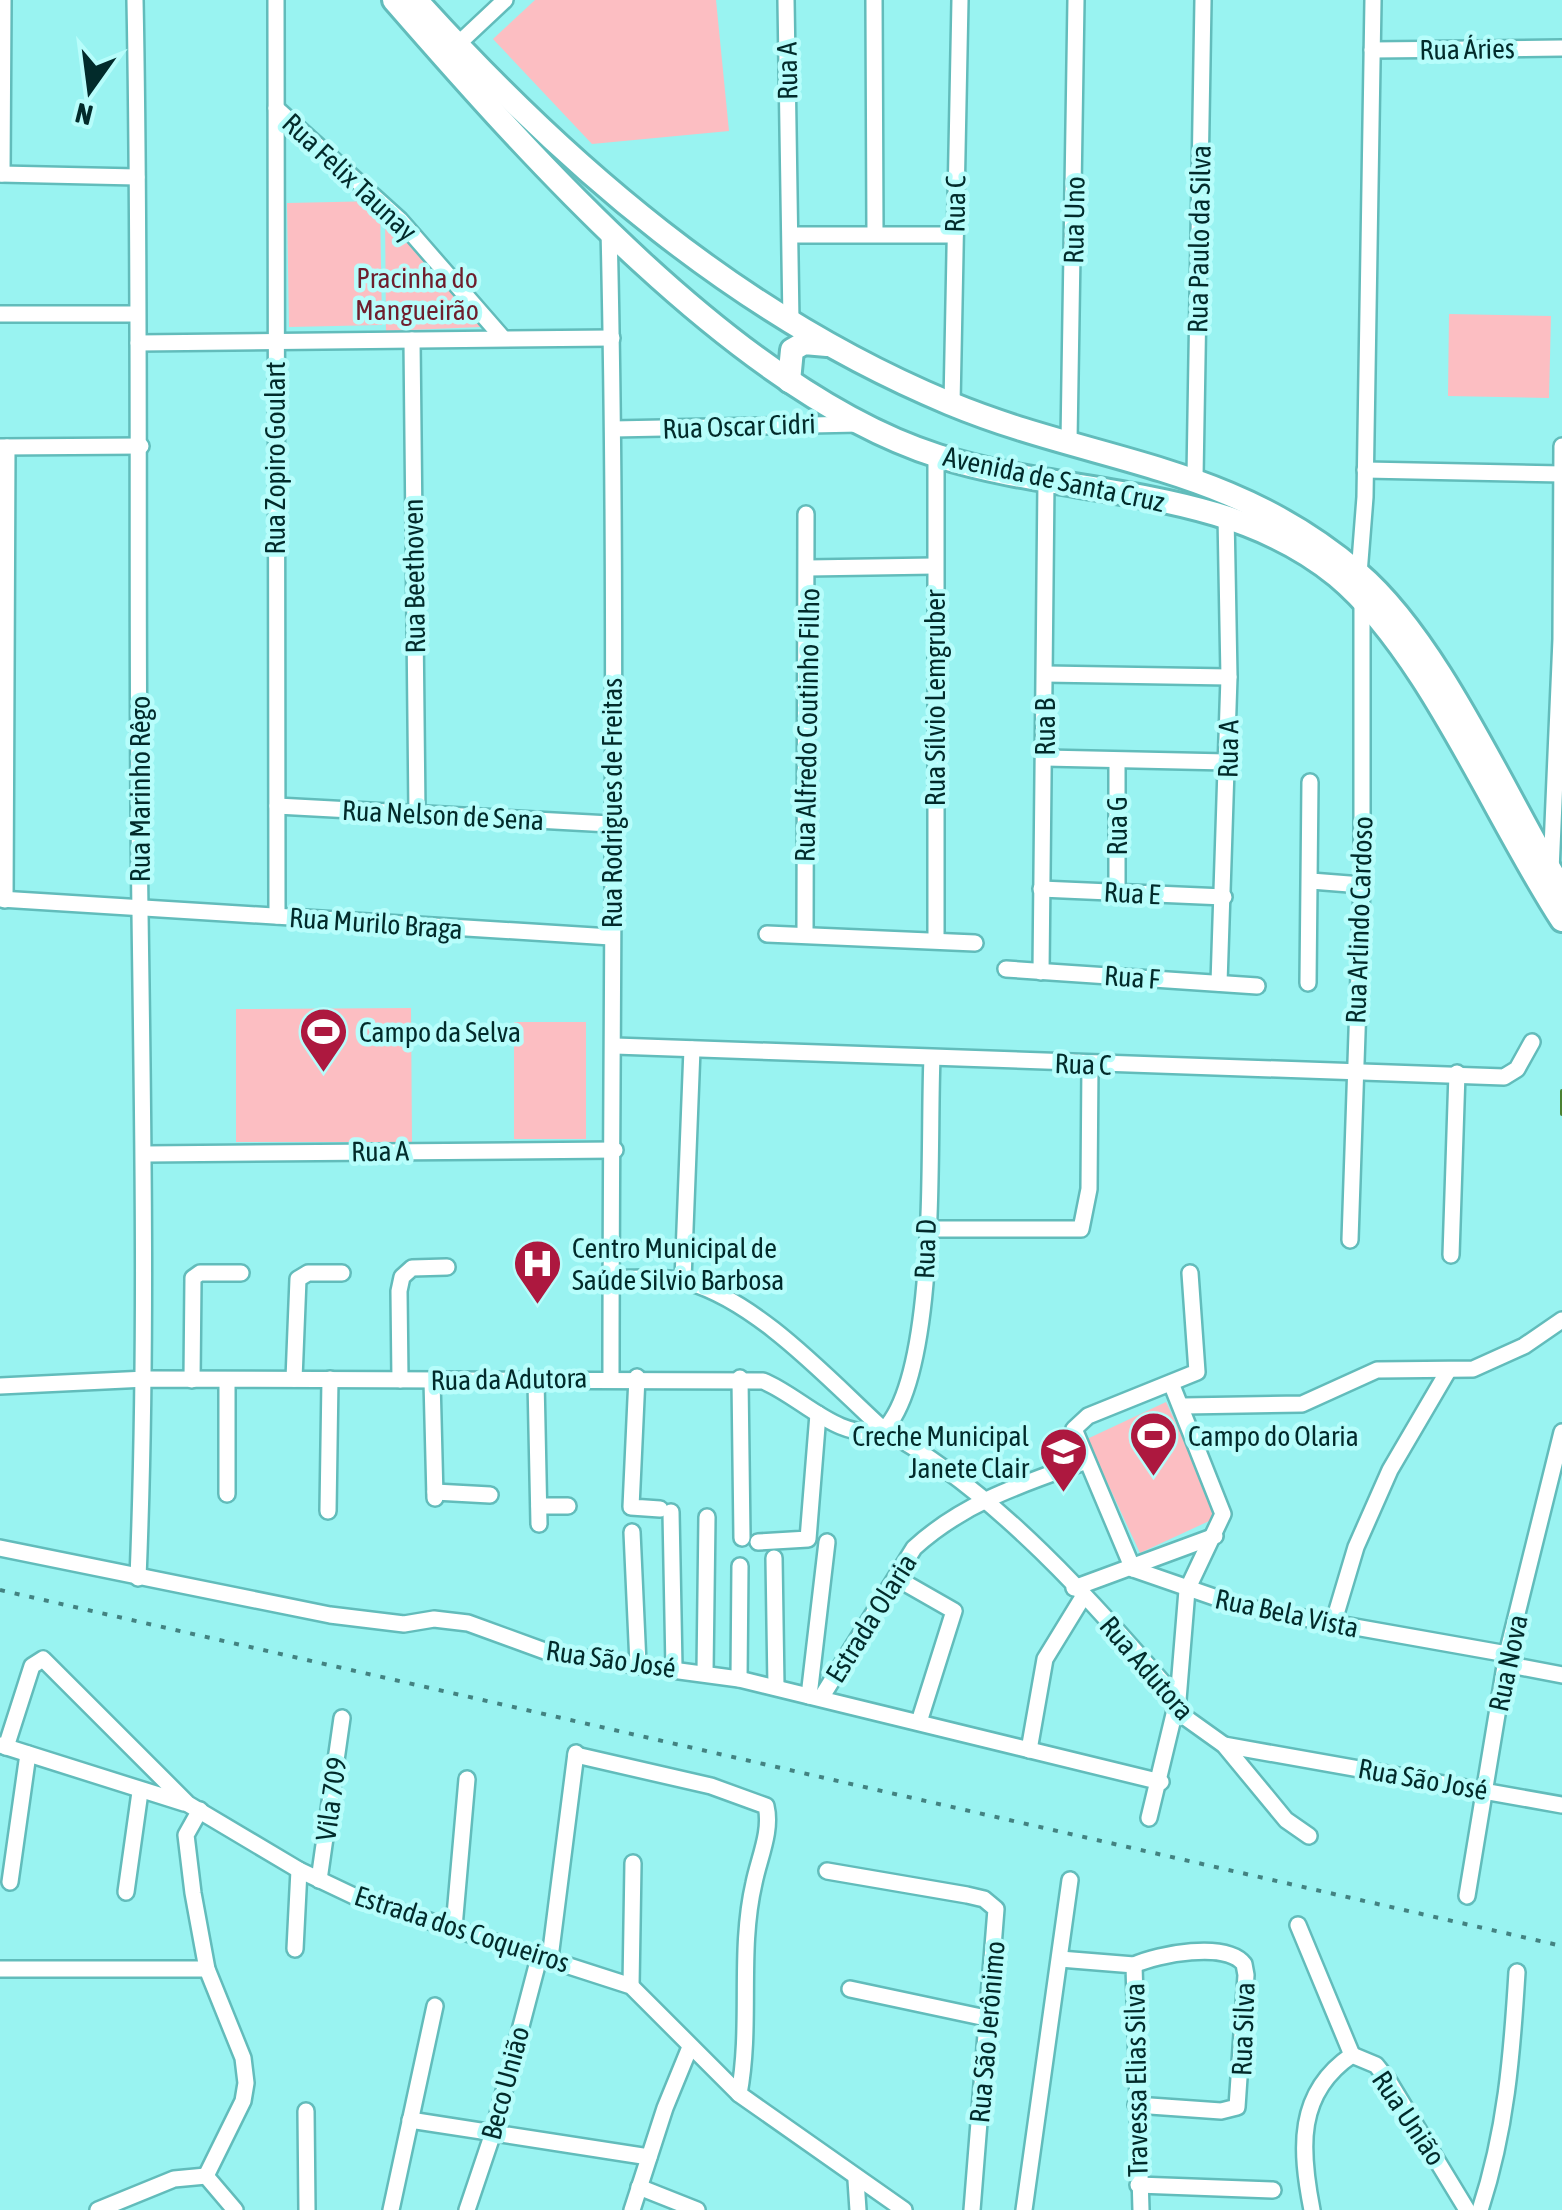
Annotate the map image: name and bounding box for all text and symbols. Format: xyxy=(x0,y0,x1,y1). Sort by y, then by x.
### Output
street label: Rua Áries xyxy=(1419,32,1515,66)
north arrow xyxy=(40,40,140,140)
street label: Rua A xyxy=(770,41,804,100)
text: N xyxy=(72,97,96,132)
street label: Rua Felix Taunay xyxy=(276,107,424,247)
street label: Rua Paulo da Silva xyxy=(1181,145,1217,333)
street label: Rua C xyxy=(939,175,972,233)
street label: Rua Uno xyxy=(1057,176,1091,264)
park label: Pracinha do Mangueirão xyxy=(355,262,479,326)
street label: Rua Zopiro Goulart xyxy=(259,361,291,555)
street label: Rua Oscar Cidri xyxy=(662,407,816,445)
street label: Avenida de Santa Cruz xyxy=(940,440,1168,518)
street label: Rua Beethoven xyxy=(397,498,431,654)
street label: Rua Alfredo Coutinho Filho xyxy=(789,588,825,862)
street label: Rua Sílvio Lemgruber xyxy=(919,589,951,806)
street label: Rua Rodrigues de Freitas xyxy=(596,678,628,928)
street label: Rua Marinho Rêgo xyxy=(124,696,156,882)
street label: Rua B xyxy=(1029,698,1061,756)
street label: Rua A xyxy=(1211,719,1245,778)
street label: Rua Nelson de Sena xyxy=(341,794,545,836)
street label: Rua G xyxy=(1101,796,1133,856)
street label: Rua Arlindo Cardoso xyxy=(1339,816,1379,1024)
street label: Rua E xyxy=(1103,876,1161,910)
street label: Rua Murilo Braga xyxy=(288,901,464,945)
street label: Rua F xyxy=(1103,959,1161,995)
sports icon: Campo da Selva xyxy=(298,1006,350,1074)
place label: Campo da Selva xyxy=(359,1016,521,1048)
street label: Rua C xyxy=(1054,1047,1112,1081)
street label: Rua A xyxy=(351,1134,410,1168)
street label: Rua D xyxy=(908,1218,942,1280)
place label: Centro Municipal de Saúde Silvio Barbosa xyxy=(572,1232,784,1296)
hospital icon: Centro Municipal de Saúde Silvio Barbosa xyxy=(511,1238,563,1306)
street label: Rua da Adutora xyxy=(430,1362,588,1396)
sports icon: Campo do Olaria xyxy=(1127,1410,1179,1478)
place label: Creche Municipal Janete Clair xyxy=(852,1420,1030,1484)
place label: Campo do Olaria xyxy=(1188,1420,1359,1452)
school or university icon: Creche Municipal Janete Clair xyxy=(1038,1426,1090,1494)
street label: Estrada Olaria xyxy=(819,1548,923,1688)
street label: Rua Bela Vista xyxy=(1212,1582,1362,1644)
street label: Rua Adutora xyxy=(1093,1610,1201,1726)
street label: Rua Nova xyxy=(1482,1612,1534,1714)
street label: Rua São José xyxy=(544,1634,678,1684)
street label: Rua São José xyxy=(1356,1752,1490,1806)
street label: Vila 709 xyxy=(309,1755,353,1843)
street label: Estrada dos Coqueiros xyxy=(351,1879,573,1979)
street label: Rua São Jerônimo xyxy=(963,1940,1011,2124)
street label: Rua Silva xyxy=(1225,1981,1261,2077)
street label: Travessa Elias Silva xyxy=(1118,1983,1154,2177)
street label: Beco União xyxy=(475,2023,535,2143)
street label: Rua União xyxy=(1366,2065,1452,2171)

